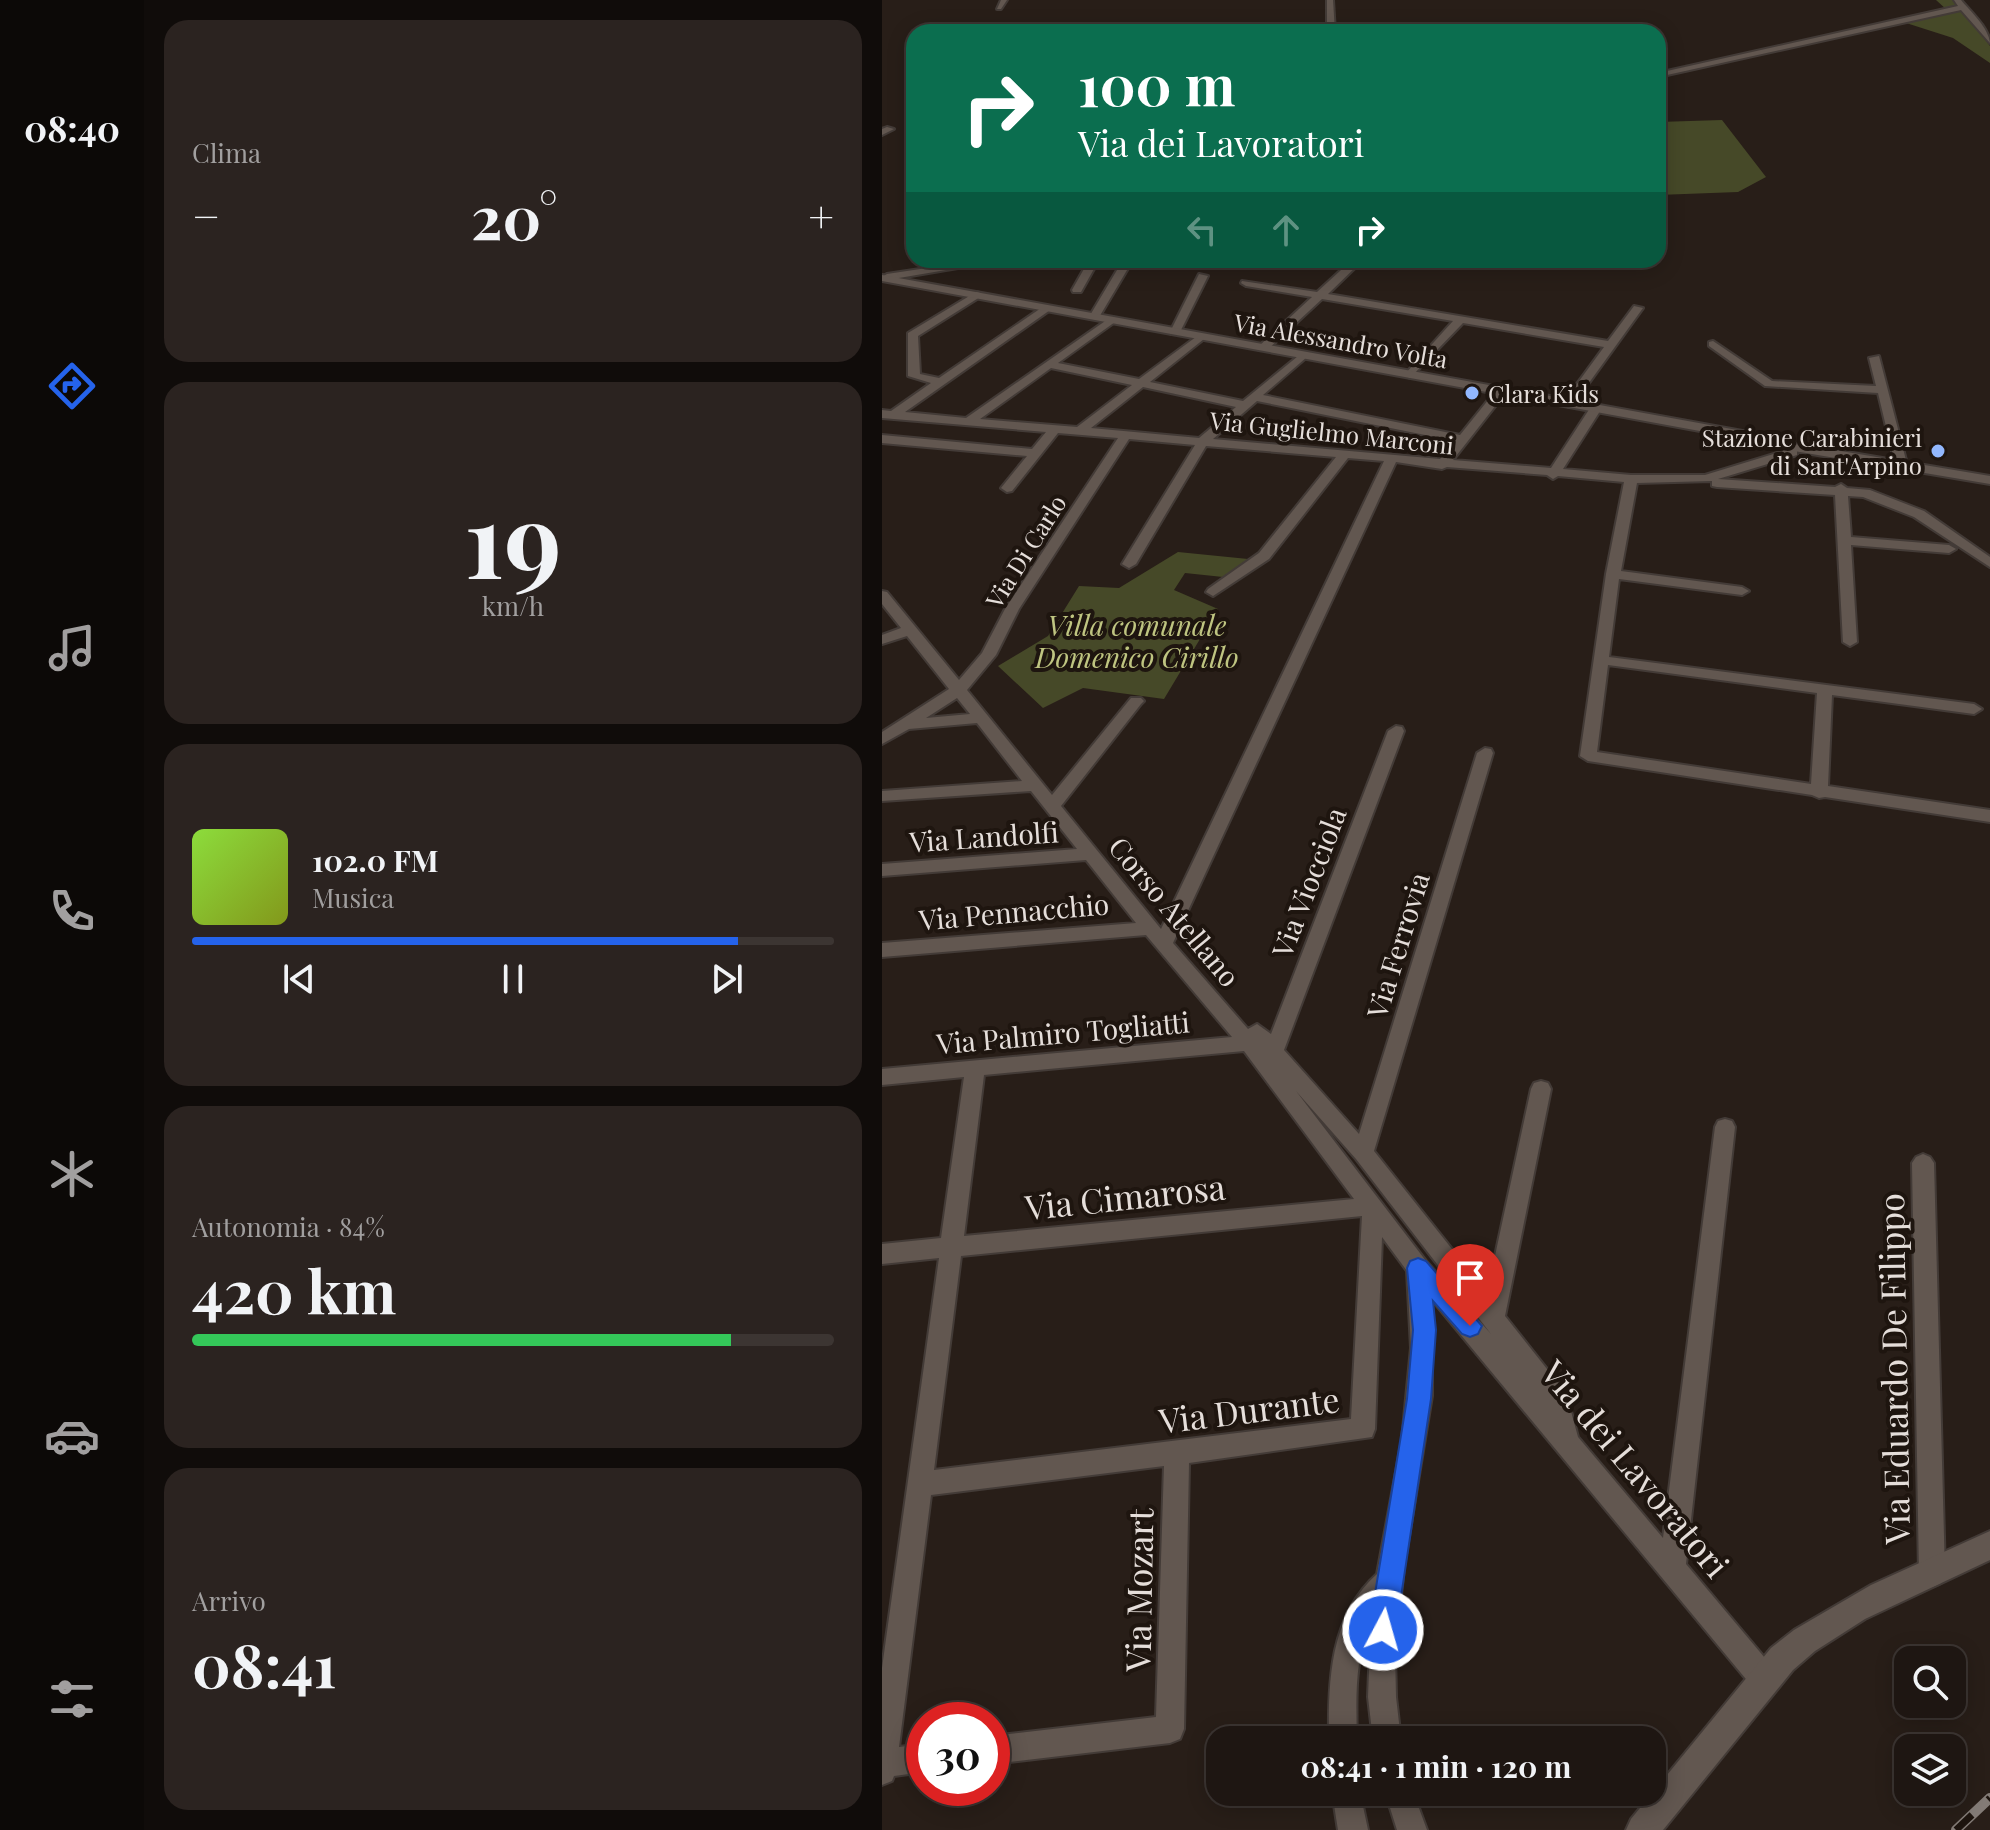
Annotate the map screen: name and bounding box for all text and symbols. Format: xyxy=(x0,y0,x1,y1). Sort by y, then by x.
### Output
text: 100 m xyxy=(1078,46,1235,121)
icon: right xyxy=(946,56,1050,160)
text: 08:40 xyxy=(24,103,120,151)
text: Via dei Lavoratori xyxy=(1078,118,1364,166)
text: Clima xyxy=(192,135,261,170)
text: 20° xyxy=(471,175,558,255)
text: − xyxy=(192,185,220,244)
text: + xyxy=(808,185,834,244)
icon: left xyxy=(1180,208,1224,252)
icon: ahead xyxy=(1264,208,1308,252)
icon: right xyxy=(1348,208,1392,252)
street label: Via Alessandro Volta xyxy=(1231,305,1450,375)
icon: directions xyxy=(44,358,100,414)
place label: Clara Kids xyxy=(1488,377,1599,409)
marker: Clara Kids xyxy=(1463,384,1481,402)
street label: Via Guglielmo Marconi xyxy=(1207,403,1456,461)
place label: Stazione Carabinieri di Sant'Arpino xyxy=(1702,421,1922,481)
marker: Stazione Carabinieri di Sant'Arpino xyxy=(1929,442,1947,460)
text: 19 xyxy=(464,466,562,605)
street label: Via Di Carlo xyxy=(977,488,1072,615)
text: km/h xyxy=(482,588,544,623)
park label: Villa comunale Domenico Cirillo xyxy=(1034,606,1239,675)
icon: music xyxy=(44,620,100,676)
street label: Via Viocciola xyxy=(1262,802,1354,963)
street label: Via Landolfi xyxy=(907,812,1060,860)
street label: Corso Atellano xyxy=(1101,828,1249,994)
text: 102.0 FM xyxy=(312,840,439,880)
street label: Via Ferrovia xyxy=(1357,868,1437,1023)
text: Musica xyxy=(312,880,394,915)
icon: phone xyxy=(44,883,100,939)
street label: Via Pennacchio xyxy=(917,884,1110,938)
icon: previous xyxy=(277,957,321,1001)
icon: pause xyxy=(491,957,535,1001)
icon: next xyxy=(705,957,749,1001)
street label: Via Palmiro Togliatti xyxy=(934,1003,1191,1062)
icon: climate xyxy=(44,1146,100,1202)
street label: Via Cimarosa xyxy=(1022,1163,1227,1229)
street label: Via Eduardo De Filippo xyxy=(1867,1193,1919,1546)
text: Autonomia · 84% xyxy=(192,1209,385,1244)
pin xyxy=(1436,1244,1504,1326)
text: 420 km xyxy=(192,1249,396,1329)
icon: arrive xyxy=(1448,1256,1492,1300)
street label: Via dei Lavoratori xyxy=(1531,1349,1741,1586)
street label: Via Durante xyxy=(1155,1375,1342,1443)
icon: car xyxy=(44,1408,100,1464)
street label: Via Mozart xyxy=(1114,1507,1162,1673)
text: Arrivo xyxy=(192,1583,266,1618)
position arrow xyxy=(1341,1588,1425,1672)
text: 08:41 xyxy=(192,1623,336,1703)
map controls xyxy=(1894,1646,1966,1806)
button: search xyxy=(1894,1646,1966,1718)
icon: filters xyxy=(44,1671,100,1727)
speed limit sign: 30 xyxy=(906,1702,1010,1806)
button: layers xyxy=(1894,1734,1966,1806)
text: 08:41 · 1 min · 120 m xyxy=(1300,1746,1572,1786)

